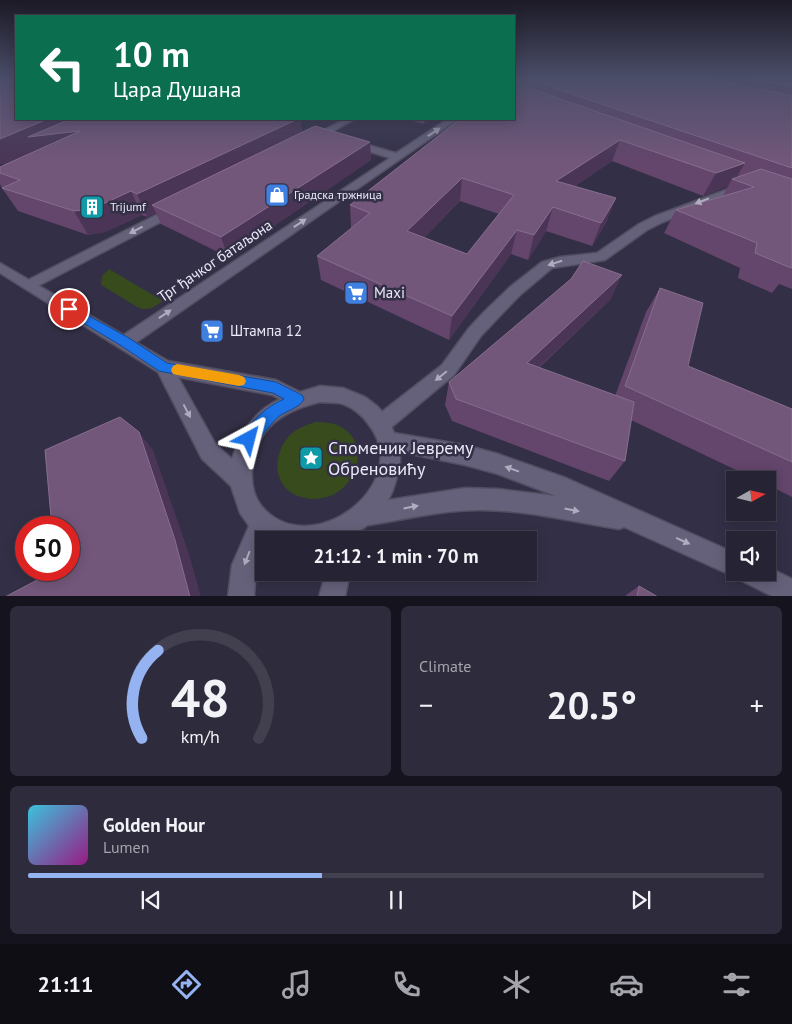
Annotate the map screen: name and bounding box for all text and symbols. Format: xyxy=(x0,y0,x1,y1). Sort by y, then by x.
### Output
text: 10 m xyxy=(113,31,190,77)
icon: left xyxy=(30,35,95,100)
text: Цара Душана xyxy=(113,75,241,103)
one-way arrow xyxy=(427,127,441,137)
shop icon: Градска тржница xyxy=(264,182,290,208)
place label: Градска тржница xyxy=(294,187,382,202)
building icon: Trijumf xyxy=(79,194,105,220)
one-way arrow xyxy=(695,198,710,205)
place label: Trijumf xyxy=(110,199,147,214)
street label: Трг ђачког батаљона xyxy=(154,215,276,306)
one-way arrow xyxy=(293,218,307,228)
one-way arrow xyxy=(129,226,144,234)
one-way arrow xyxy=(548,260,563,268)
supermarket icon: Maxi xyxy=(343,280,369,306)
place label: Maxi xyxy=(374,283,405,302)
pin xyxy=(48,288,90,330)
icon: arrive xyxy=(55,295,83,323)
one-way arrow xyxy=(159,310,172,319)
supermarket icon: Штампа 12 xyxy=(199,318,225,344)
place label: Штампа 12 xyxy=(230,321,302,340)
one-way arrow xyxy=(435,370,448,381)
one-way arrow xyxy=(183,403,191,418)
position arrow xyxy=(222,412,274,464)
place label: Споменик Јеврему Обреновићу xyxy=(328,436,474,480)
place icon: Споменик Јеврему Обреновићу xyxy=(298,445,324,471)
one-way arrow xyxy=(504,465,519,473)
north arrow xyxy=(726,471,776,521)
map controls xyxy=(726,471,776,581)
one-way arrow xyxy=(403,503,419,511)
one-way arrow xyxy=(564,507,580,515)
speed limit sign: 50 xyxy=(15,516,80,581)
button: sound xyxy=(726,531,776,581)
one-way arrow xyxy=(676,537,690,545)
text: 21:12 · 1 min · 70 m xyxy=(313,544,479,568)
one-way arrow xyxy=(243,551,250,566)
text: Climate xyxy=(419,656,471,676)
text: 48 xyxy=(171,664,230,731)
text: 20.5° xyxy=(546,680,637,729)
text: − xyxy=(419,686,433,723)
text: + xyxy=(750,686,764,723)
text: km/h xyxy=(181,725,220,748)
text: Golden Hour xyxy=(103,813,205,837)
text: Lumen xyxy=(103,837,149,857)
icon: previous xyxy=(137,886,165,914)
icon: pause xyxy=(382,886,410,914)
icon: next xyxy=(627,886,655,914)
icon: directions xyxy=(169,967,204,1002)
icon: music xyxy=(279,967,314,1002)
icon: phone xyxy=(389,967,424,1002)
icon: climate xyxy=(499,967,534,1002)
icon: car xyxy=(609,967,644,1002)
icon: filters xyxy=(719,967,754,1002)
text: 21:11 xyxy=(38,970,93,998)

